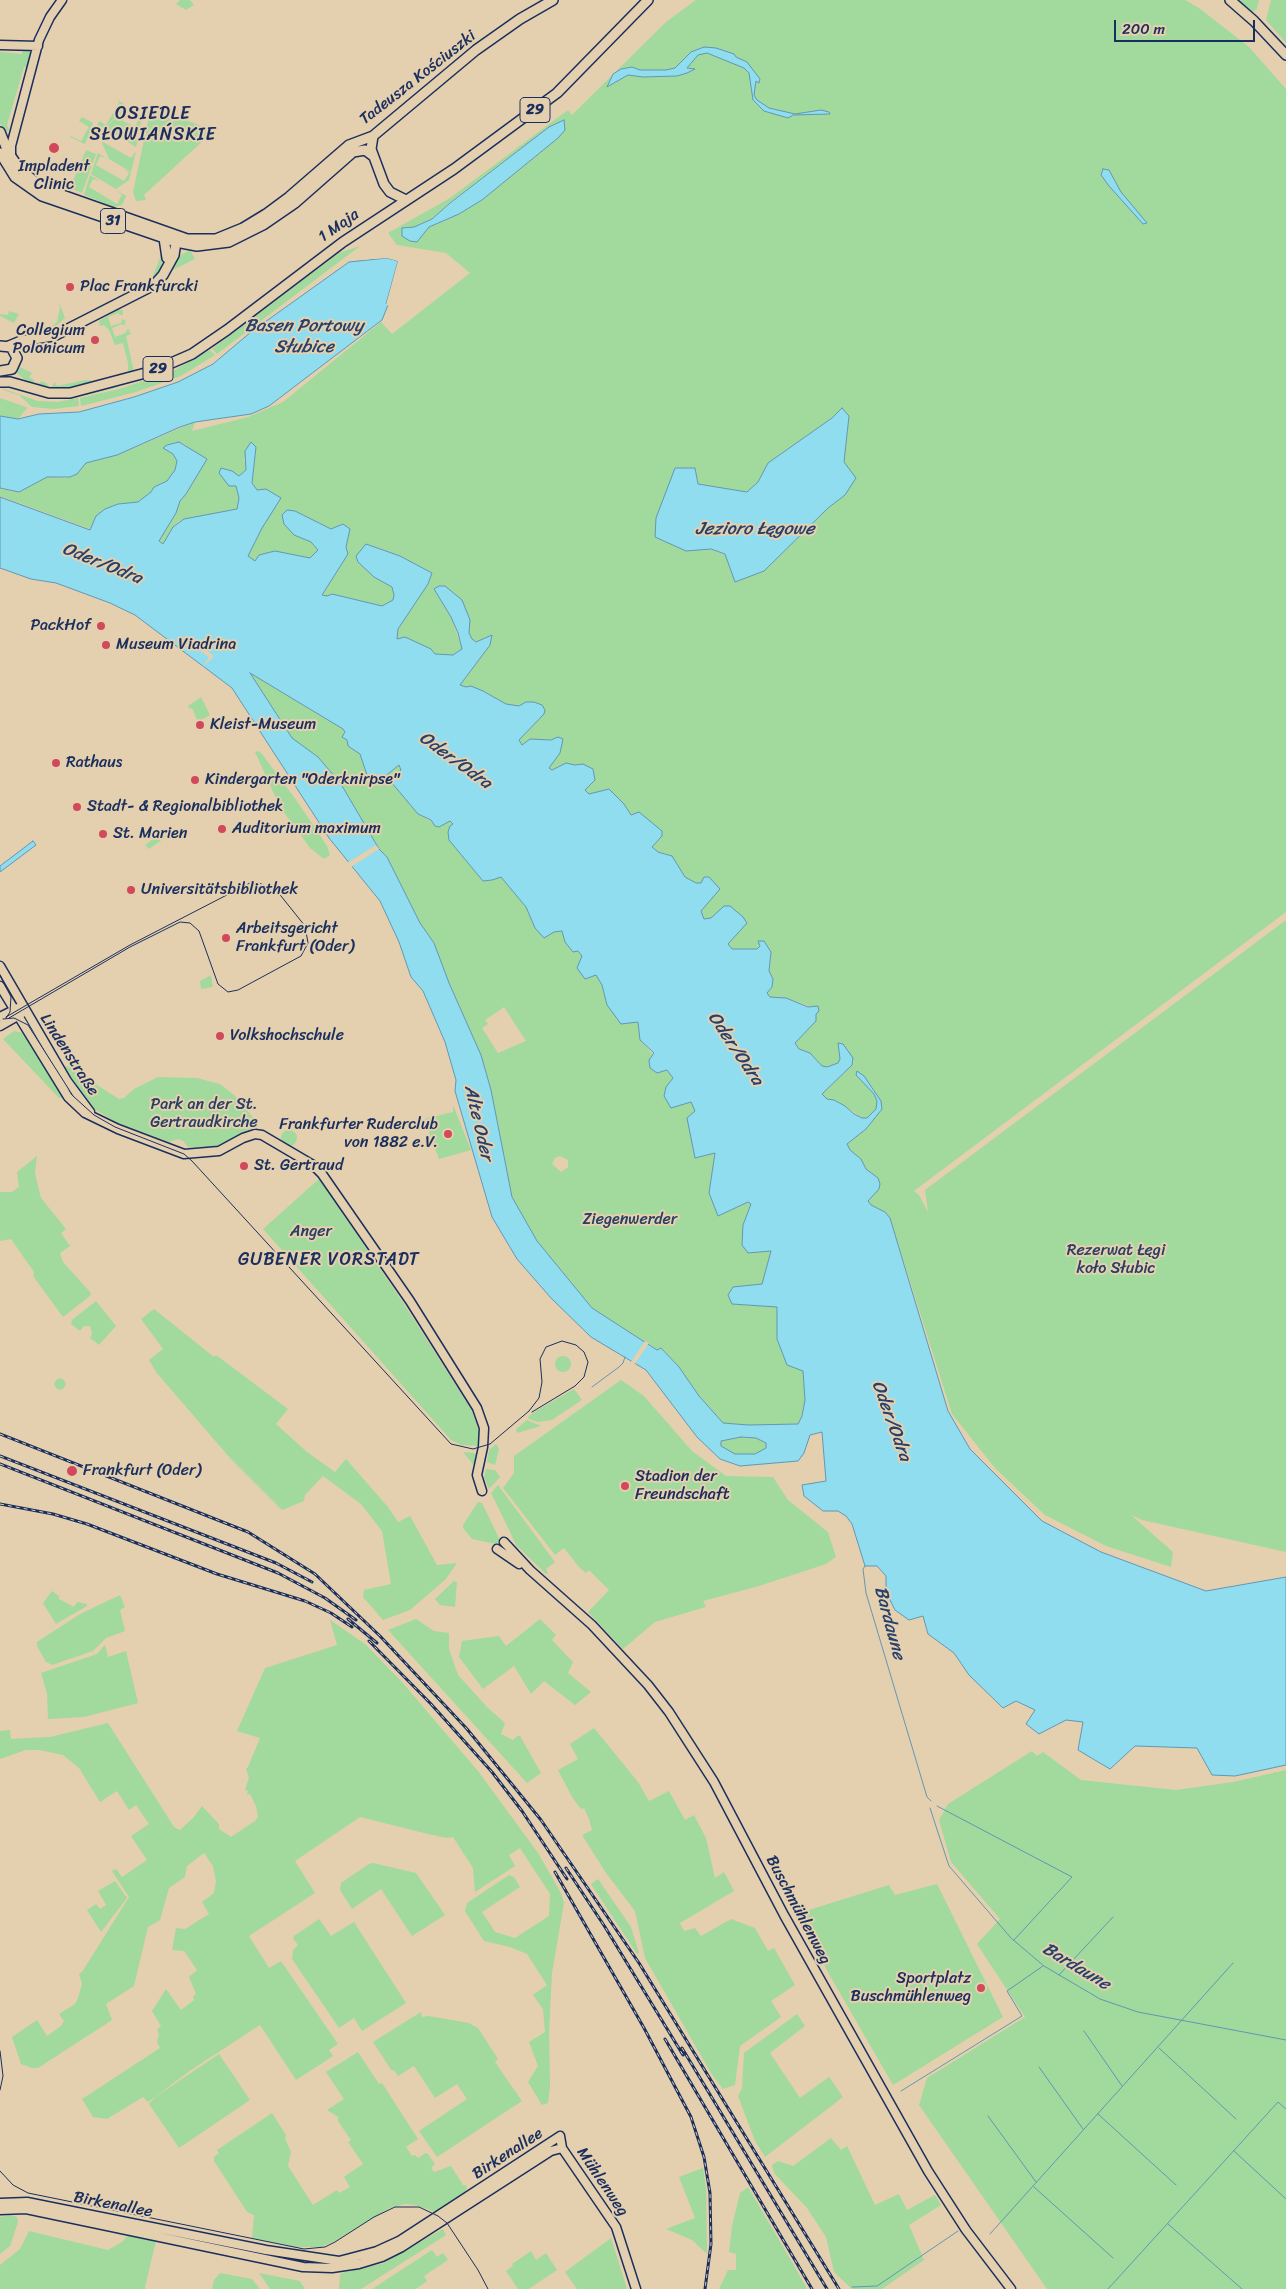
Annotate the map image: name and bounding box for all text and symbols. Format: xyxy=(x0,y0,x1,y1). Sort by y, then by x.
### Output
scale bar xyxy=(1116,10,1257,42)
text: 200 m xyxy=(1122,16,1165,42)
street label: Tadeusza Kościuszki xyxy=(356,27,480,129)
road number: 29 xyxy=(520,98,550,122)
district label: OSIEDLE SŁOWIAŃSKIE xyxy=(90,103,216,146)
marker: Impladent Clinic xyxy=(47,141,61,155)
place label: Impladent Clinic xyxy=(18,157,90,195)
street label: 1 Maja xyxy=(315,205,363,247)
road number: 31 xyxy=(100,208,126,234)
place label: Plac Frankfurcki xyxy=(80,277,198,297)
marker: Plac Frankfurcki xyxy=(64,281,76,293)
water label: Basen Portowy Słubice xyxy=(245,315,363,358)
place label: Collegium Polonicum xyxy=(13,321,85,359)
marker: Collegium Polonicum xyxy=(89,334,101,346)
road number: 29 xyxy=(143,356,173,382)
water label: Jezioro Łęgowe xyxy=(696,518,814,540)
water label: Oder/Odra xyxy=(59,538,145,590)
place label: PackHof xyxy=(30,616,91,636)
marker: PackHof xyxy=(95,620,107,632)
place label: Museum Viadrina xyxy=(116,635,236,655)
marker: Museum Viadrina xyxy=(100,639,112,651)
place label: Kleist-Museum xyxy=(210,715,316,735)
marker: Kleist-Museum xyxy=(194,719,206,731)
water label: Oder/Odra xyxy=(415,727,495,795)
place label: Rathaus xyxy=(66,753,122,773)
marker: Rathaus xyxy=(50,757,62,769)
place label: Kindergarten "Oderknirpse" xyxy=(205,770,399,790)
marker: Kindergarten "Oderknirpse" xyxy=(189,774,201,786)
place label: Stadt- & Regionalbibliothek xyxy=(87,797,283,817)
marker: Stadt- & Regionalbibliothek xyxy=(71,801,83,813)
place label: Auditorium maximum xyxy=(232,819,381,839)
marker: Auditorium maximum xyxy=(216,823,228,835)
place label: St. Marien xyxy=(113,824,187,844)
marker: St. Marien xyxy=(97,828,109,840)
place label: Universitätsbibliothek xyxy=(141,880,298,900)
marker: Universitätsbibliothek xyxy=(125,884,137,896)
place label: Arbeitsgericht Frankfurt (Oder) xyxy=(236,919,354,957)
marker: Arbeitsgericht Frankfurt (Oder) xyxy=(220,932,232,944)
water label: Oder/Odra xyxy=(702,1008,768,1090)
street label: Lindenstraße xyxy=(35,1010,103,1100)
place label: Volkshochschule xyxy=(230,1026,344,1046)
marker: Volkshochschule xyxy=(214,1030,226,1042)
water label: Alte Oder xyxy=(459,1083,497,1163)
park label: Park an der St. Gertraudkirche xyxy=(150,1095,258,1133)
place label: Frankfurter Ruderclub von 1882 e.V. xyxy=(279,1115,438,1153)
marker: Frankfurter Ruderclub von 1882 e.V. xyxy=(442,1128,454,1140)
place label: St. Gertraud xyxy=(254,1156,343,1176)
marker: St. Gertraud xyxy=(238,1160,250,1172)
park label: Ziegenwerder xyxy=(583,1210,677,1230)
park label: Anger xyxy=(290,1222,332,1242)
park label: Rezerwat Łęgi koło Słubic xyxy=(1067,1241,1165,1279)
district label: GUBENER VORSTADT xyxy=(236,1249,422,1271)
water label: Oder/Odra xyxy=(866,1378,916,1464)
place label: Frankfurt (Oder) xyxy=(83,1461,201,1481)
marker: Frankfurt (Oder) xyxy=(65,1464,79,1478)
place label: Stadion der Freundschaft xyxy=(635,1467,729,1505)
marker: Stadion der Freundschaft xyxy=(619,1480,631,1492)
water label: Bardaune xyxy=(869,1584,909,1662)
street label: Buschmühlenweg xyxy=(761,1852,835,1968)
water label: Bardaune xyxy=(1038,1938,1114,1996)
place label: Sportplatz Buschmühlenweg xyxy=(851,1969,971,2007)
marker: Sportplatz Buschmühlenweg xyxy=(975,1982,987,1994)
street label: Birkenallee xyxy=(469,2124,547,2184)
street label: Mühlenweg xyxy=(572,2144,632,2220)
street label: Birkenallee xyxy=(72,2188,154,2222)

